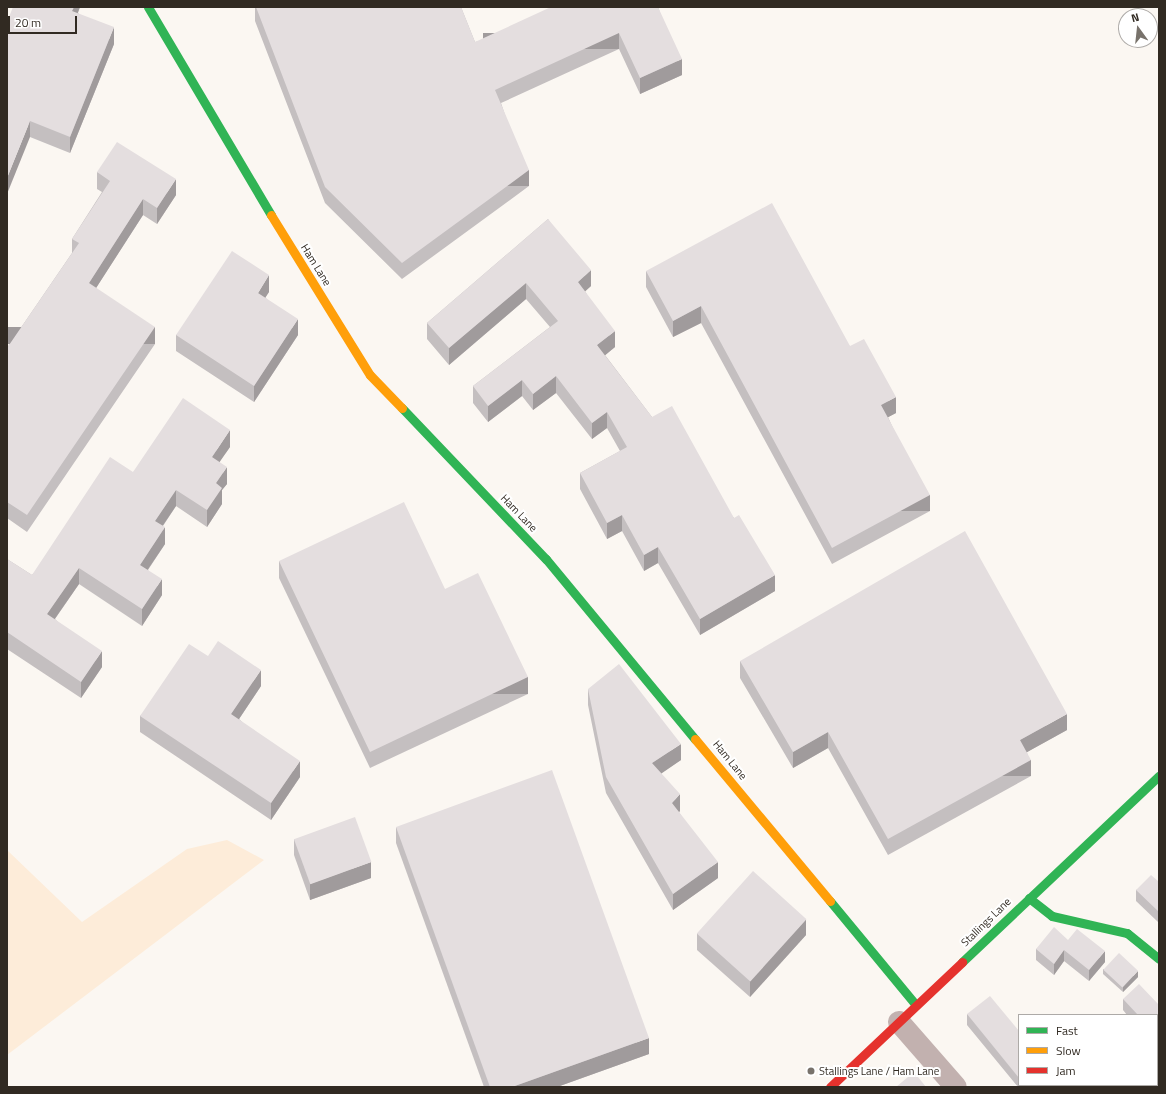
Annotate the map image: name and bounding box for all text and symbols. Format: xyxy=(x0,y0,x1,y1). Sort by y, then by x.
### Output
scale bar xyxy=(10,8,79,34)
north arrow xyxy=(1118,8,1158,48)
text: N xyxy=(1129,9,1141,26)
text: 20 m xyxy=(15,13,41,32)
street label: Ham Lane xyxy=(298,242,334,288)
street label: Ham Lane xyxy=(498,492,540,534)
street label: Ham Lane xyxy=(710,738,750,782)
street label: Stallings Lane xyxy=(958,895,1014,949)
legend xyxy=(1018,1014,1158,1086)
text: Fast xyxy=(1056,1021,1078,1040)
text: Slow xyxy=(1056,1041,1081,1060)
text: Jam xyxy=(1056,1061,1076,1080)
place label: Stallings Lane / Ham Lane xyxy=(819,1064,939,1078)
marker: Stallings Lane / Ham Lane xyxy=(806,1066,816,1076)

